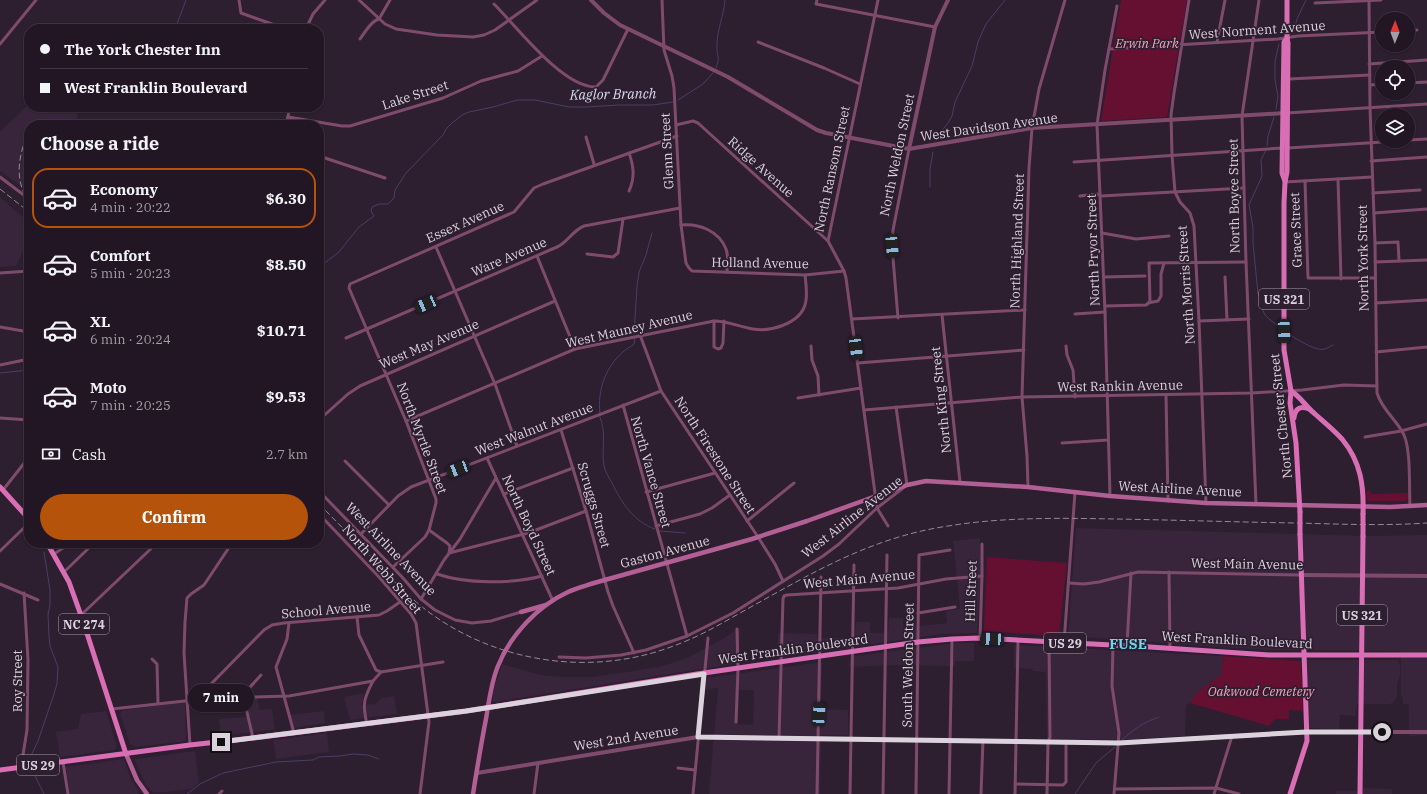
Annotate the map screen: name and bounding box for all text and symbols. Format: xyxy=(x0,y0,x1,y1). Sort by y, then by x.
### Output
north arrow xyxy=(1375,12,1415,52)
map controls xyxy=(1375,12,1415,148)
street label: West Norment Avenue xyxy=(1188,17,1326,43)
park label: Erwin Park xyxy=(1114,35,1179,52)
text: The York Chester Inn xyxy=(64,40,221,59)
button: locate xyxy=(1375,60,1415,100)
street label: Lake Street xyxy=(380,76,451,114)
text: West Franklin Boulevard xyxy=(64,78,247,97)
water label: Kaglor Branch xyxy=(569,84,657,104)
street label: North Weldon Street xyxy=(876,92,918,218)
street label: North Ransom Street xyxy=(810,104,854,234)
button: layers xyxy=(1375,108,1415,148)
street label: West Davidson Avenue xyxy=(919,109,1059,145)
street label: Glenn Street xyxy=(656,112,677,190)
text: Choose a ride xyxy=(40,132,159,155)
street label: Ridge Avenue xyxy=(724,133,798,201)
street label: North Boyce Street xyxy=(1224,138,1244,254)
street label: North Highland Street xyxy=(1006,173,1028,309)
icon: car xyxy=(42,180,78,216)
text: Economy xyxy=(90,180,158,199)
text: $6.30 xyxy=(266,189,306,208)
street label: Grace Street xyxy=(1286,192,1306,268)
street label: North Pryor Street xyxy=(1083,193,1103,307)
street label: Essex Avenue xyxy=(423,197,507,247)
text: 4 min · 20:22 xyxy=(90,199,171,216)
street label: North York Street xyxy=(1354,204,1372,311)
street label: North Morris Street xyxy=(1173,225,1199,345)
street label: Ware Avenue xyxy=(469,233,549,281)
car xyxy=(885,234,899,258)
icon: car xyxy=(42,246,78,282)
text: Comfort xyxy=(90,246,150,265)
street label: Holland Avenue xyxy=(711,254,809,272)
text: $8.50 xyxy=(266,255,306,274)
text: 5 min · 20:23 xyxy=(90,265,171,282)
road number: US 321 xyxy=(1259,289,1309,309)
car xyxy=(413,294,439,314)
street label: West Mauney Avenue xyxy=(564,306,694,352)
icon: car xyxy=(42,312,78,348)
text: XL xyxy=(90,312,110,331)
street label: West May Avenue xyxy=(377,315,481,373)
car xyxy=(1278,319,1290,343)
text: $10.71 xyxy=(257,321,306,340)
text: 6 min · 20:24 xyxy=(90,331,171,348)
car xyxy=(849,335,863,361)
street label: North King Street xyxy=(927,345,955,454)
street label: North Chester Street xyxy=(1266,352,1296,479)
street label: West Rankin Avenue xyxy=(1057,376,1183,396)
icon: car xyxy=(42,378,78,414)
text: Moto xyxy=(90,378,127,397)
street label: North Myrtle Street xyxy=(393,380,451,497)
text: $9.53 xyxy=(266,387,306,406)
street label: North Firestone Street xyxy=(671,393,760,517)
text: 7 min · 20:25 xyxy=(90,397,171,414)
street label: West Walnut Avenue xyxy=(472,399,596,459)
street label: North Vance Street xyxy=(627,414,675,530)
icon: cash xyxy=(40,443,62,465)
text: Cash xyxy=(72,445,106,464)
text: 2.7 km xyxy=(266,446,308,463)
car xyxy=(445,459,471,479)
street label: Scruggs Street xyxy=(574,460,614,550)
street label: North Boyd Street xyxy=(498,472,560,578)
street label: West Airline Avenue xyxy=(798,472,906,562)
street label: West Airline Avenue xyxy=(1118,477,1242,501)
button: Confirm xyxy=(40,494,308,540)
street label: West Airline Avenue xyxy=(342,499,440,599)
street label: North Webb Street xyxy=(339,521,426,618)
street label: Gaston Avenue xyxy=(618,532,712,572)
street label: West Main Avenue xyxy=(1191,555,1303,573)
street label: Hill Street xyxy=(961,559,981,622)
street label: West Main Avenue xyxy=(802,566,916,592)
street label: School Avenue xyxy=(280,598,372,622)
street label: South Weldon Street xyxy=(898,602,918,727)
road number: US 321 xyxy=(1337,605,1387,625)
road number: NC 274 xyxy=(59,614,109,634)
street label: West Franklin Boulevard xyxy=(1161,628,1313,652)
street label: West Franklin Boulevard xyxy=(717,630,869,668)
car xyxy=(980,632,1004,646)
road number: US 29 xyxy=(1044,633,1086,653)
district label: FUSE xyxy=(1109,635,1147,653)
street label: Roy Street xyxy=(9,649,26,712)
park label: Oakwood Cemetery xyxy=(1208,683,1315,700)
callout: 7 min xyxy=(188,684,254,712)
text: 7 min xyxy=(203,689,239,706)
car xyxy=(812,702,826,726)
street label: West 2nd Avenue xyxy=(573,721,679,755)
route start xyxy=(1373,723,1391,741)
route end xyxy=(212,733,230,751)
road number: US 29 xyxy=(17,755,59,775)

